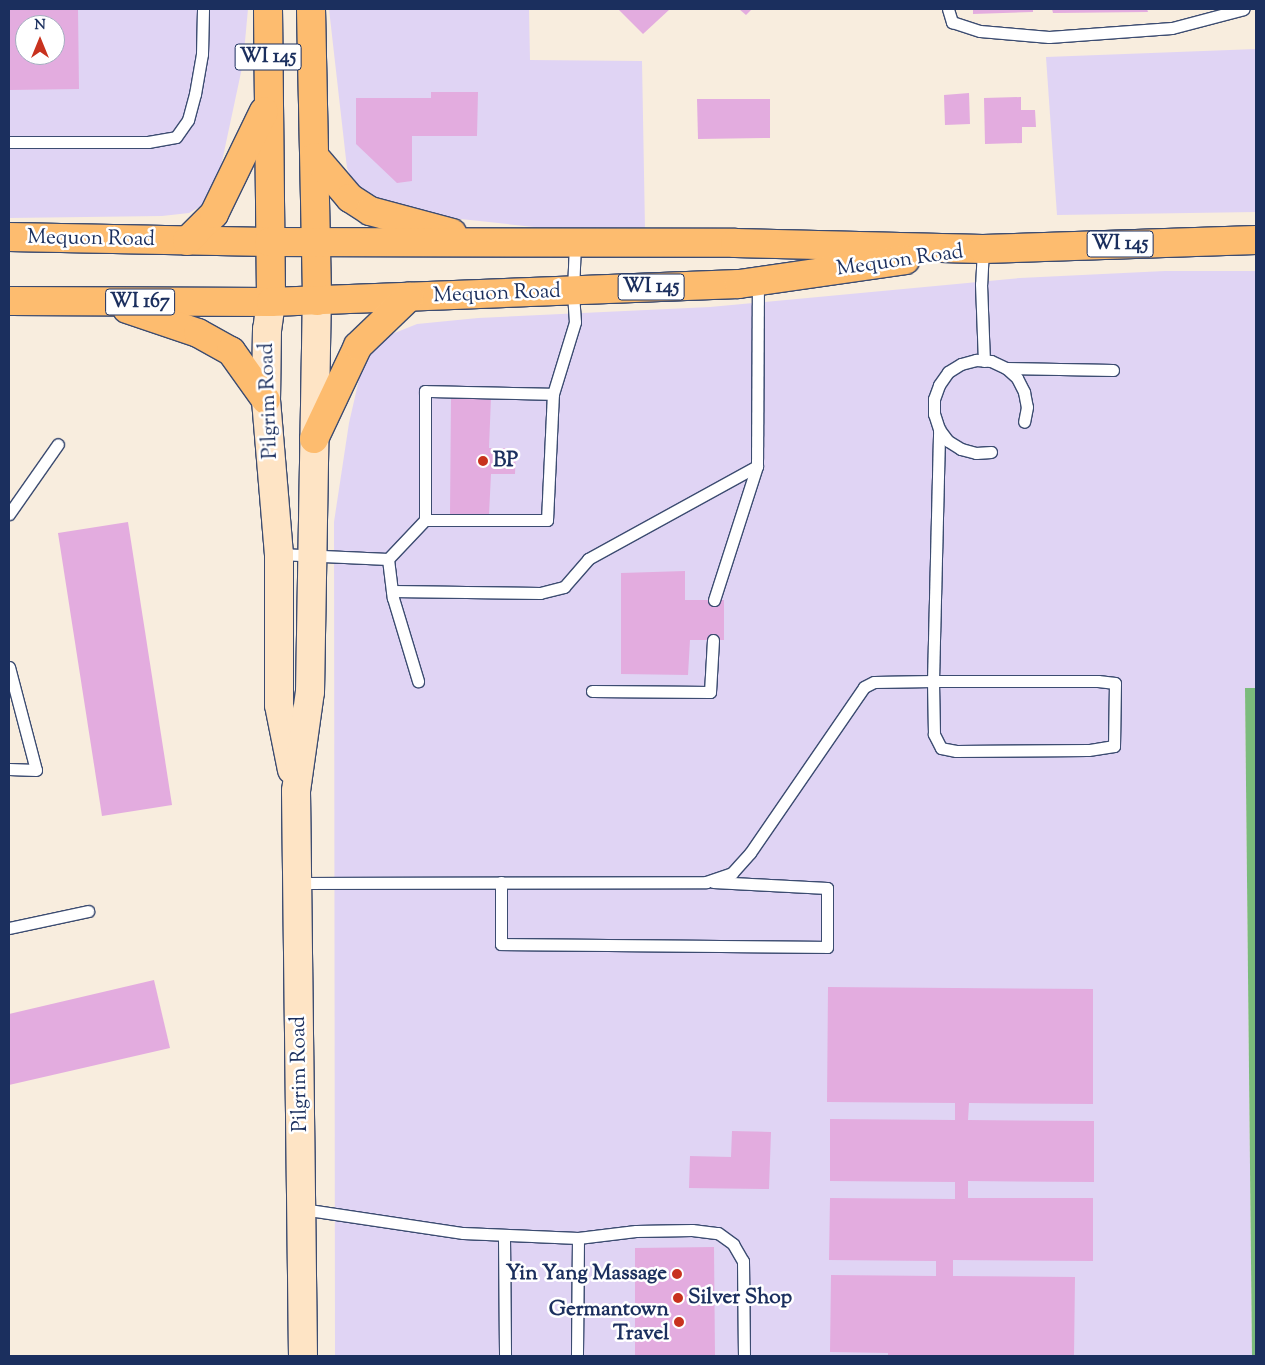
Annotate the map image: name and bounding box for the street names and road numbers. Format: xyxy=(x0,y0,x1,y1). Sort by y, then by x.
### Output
road number: WI 145 xyxy=(234,40,302,74)
street label: Mequon Road xyxy=(27,225,155,253)
road number: WI 145 xyxy=(1086,226,1154,262)
street label: Mequon Road xyxy=(835,240,965,282)
road number: WI 145 xyxy=(617,270,685,304)
street label: Mequon Road xyxy=(433,279,561,309)
road number: WI 167 xyxy=(105,284,175,320)
street label: Pilgrim Road xyxy=(254,342,284,460)
street label: Pilgrim Road xyxy=(286,1016,314,1132)

